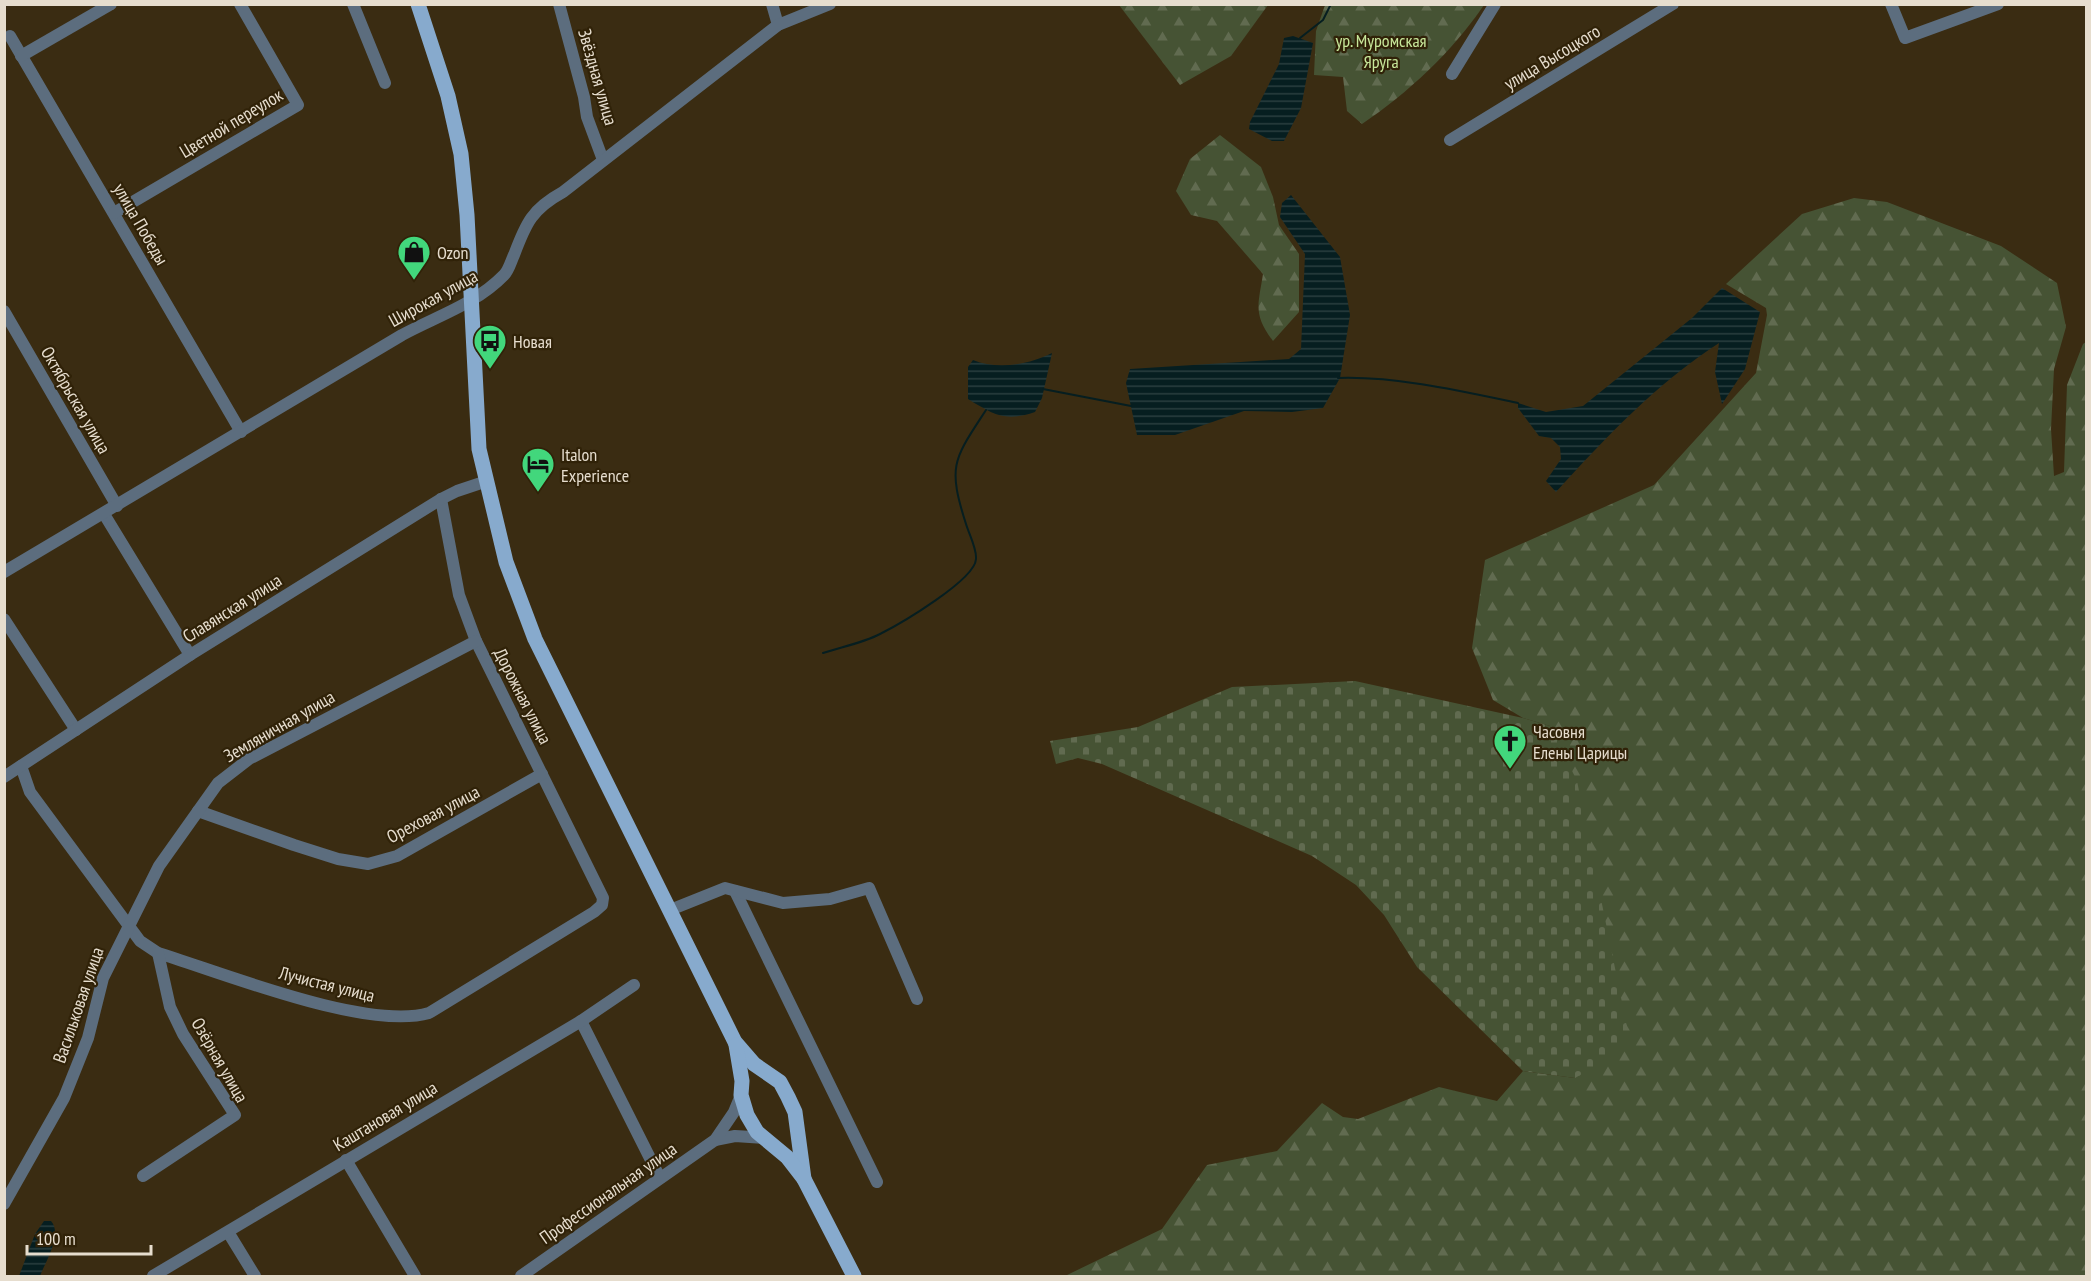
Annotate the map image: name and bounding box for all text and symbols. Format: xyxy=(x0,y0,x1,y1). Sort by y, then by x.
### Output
street label: улица Высоцкого xyxy=(1500,19,1604,95)
street label: Звёздная улица xyxy=(573,26,623,128)
park label: ур. Муромская Яруга xyxy=(1335,29,1427,73)
street label: Цветной переулок xyxy=(175,83,287,163)
street label: улица Победы xyxy=(108,179,174,269)
shop icon: Ozon xyxy=(396,234,432,281)
place label: Ozon xyxy=(437,241,469,264)
street label: Широкая улица xyxy=(385,264,481,332)
bus stop icon: Новая xyxy=(472,323,508,370)
place label: Новая xyxy=(513,330,552,353)
street label: Октябрьская улица xyxy=(36,342,116,458)
place label: Italon Experience xyxy=(561,443,629,487)
hotel icon: Italon Experience xyxy=(520,446,556,493)
street label: Славянская улица xyxy=(178,568,286,648)
street label: Дорожная улица xyxy=(489,644,557,748)
street label: Земляничная улица xyxy=(219,685,339,767)
place label: Часовня Елены Царицы xyxy=(1533,720,1627,764)
church icon: Часовня Елены Царицы xyxy=(1492,723,1528,770)
street label: Ореховая улица xyxy=(383,780,483,848)
street label: Васильковая улица xyxy=(47,944,109,1066)
street label: Лучистая улица xyxy=(276,961,377,1007)
street label: Озёрная улица xyxy=(187,1014,253,1106)
street label: Каштановая улица xyxy=(329,1076,441,1156)
street label: Профессиональная улица xyxy=(535,1137,681,1249)
scale bar xyxy=(27,1218,152,1256)
text: 100 m xyxy=(36,1227,76,1250)

